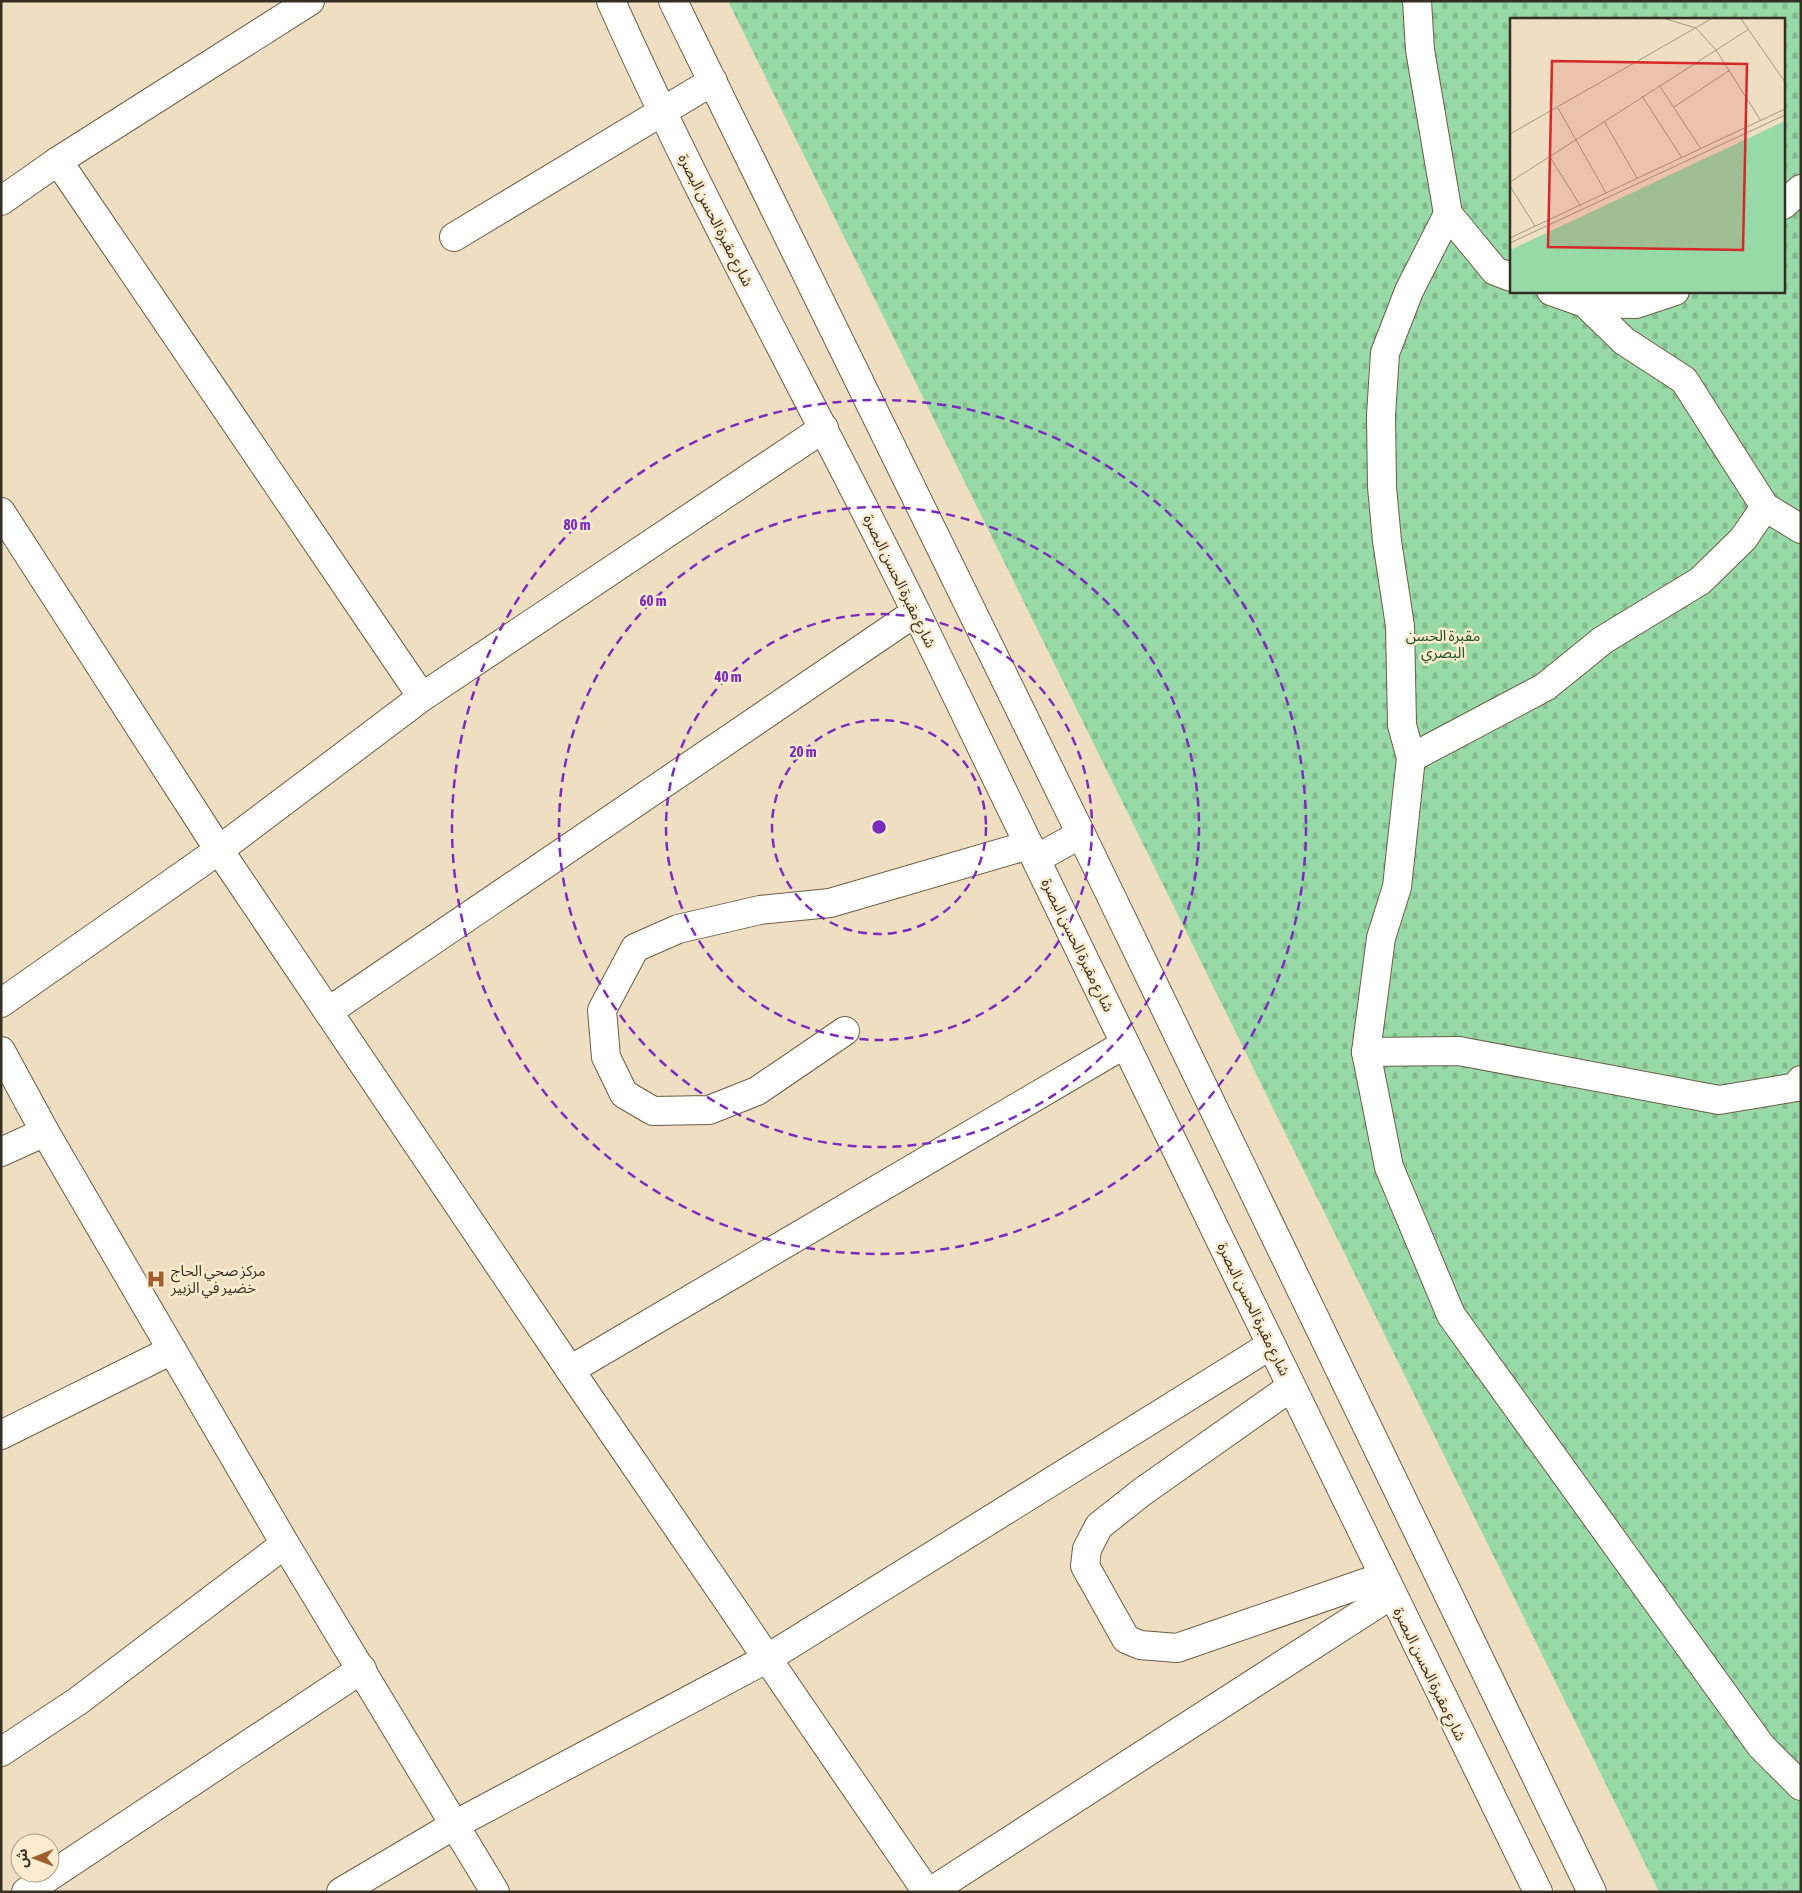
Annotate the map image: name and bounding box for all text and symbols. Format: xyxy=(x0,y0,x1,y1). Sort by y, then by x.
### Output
inset map xyxy=(1510,18,1784,292)
street label: شارع مقبرة الحسن البصرة xyxy=(672,151,757,291)
street label: شارع مقبرة الحسن البصرة xyxy=(857,512,940,652)
text: 80 m xyxy=(564,516,591,533)
text: 60 m xyxy=(640,592,667,609)
park label: مقبرة الحسن البصري xyxy=(1406,627,1480,664)
text: 40 m xyxy=(714,668,742,685)
text: 20 m xyxy=(790,743,817,760)
centre of rings xyxy=(870,818,888,836)
street label: شارع مقبرة الحسن البصرة xyxy=(1035,876,1118,1016)
street label: شارع مقبرة الحسن البصرة xyxy=(1211,1240,1294,1380)
place label: مركز صحي الحاج خضير في الزبير xyxy=(170,1262,266,1299)
hospital icon: مركز صحي الحاج خضير في الزبير xyxy=(145,1268,167,1290)
street label: شارع مقبرة الحسن البصرة xyxy=(1387,1605,1470,1745)
north arrow xyxy=(10,1833,60,1883)
text: ش xyxy=(14,1848,30,1868)

